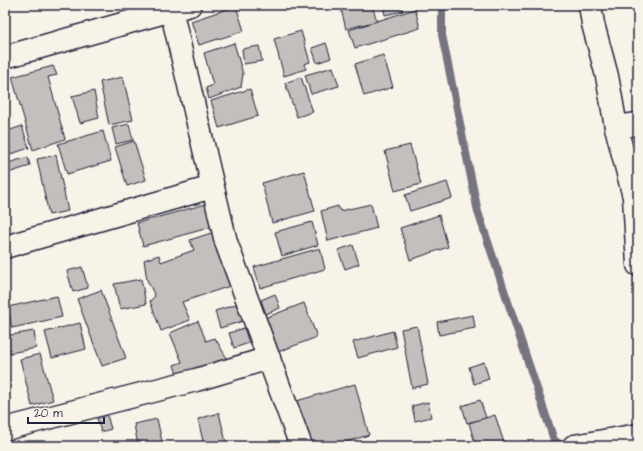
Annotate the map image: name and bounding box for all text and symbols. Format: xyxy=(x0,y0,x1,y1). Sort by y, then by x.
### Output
scale bar xyxy=(28,399,104,425)
text: 20 m xyxy=(34,405,63,422)

